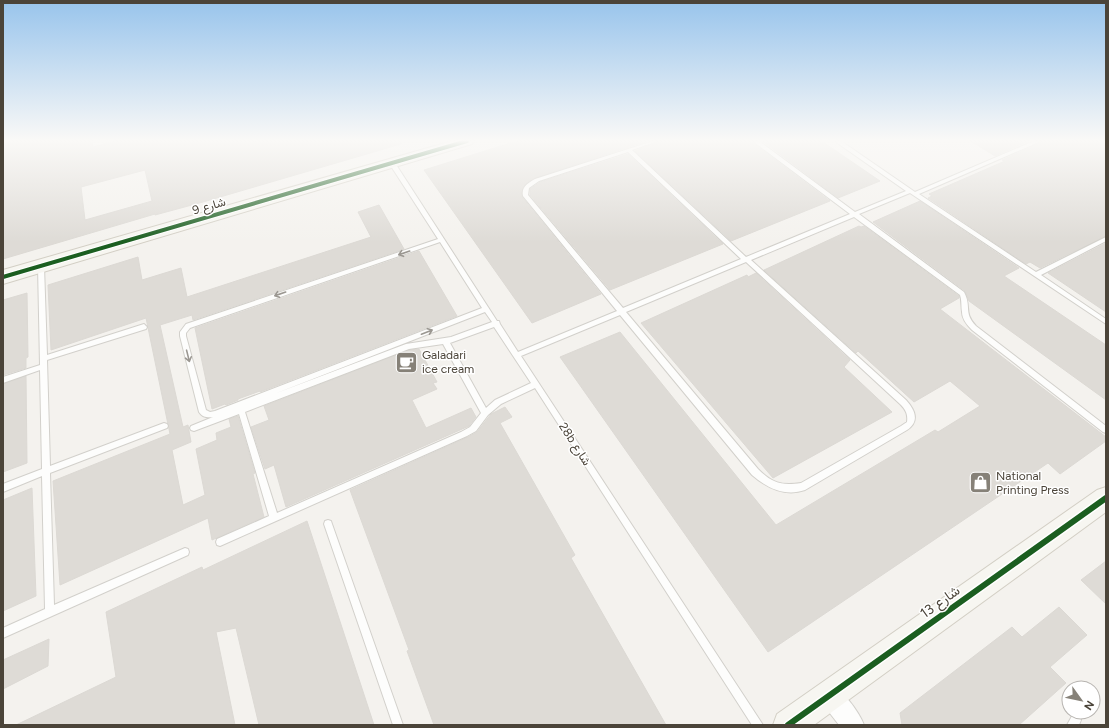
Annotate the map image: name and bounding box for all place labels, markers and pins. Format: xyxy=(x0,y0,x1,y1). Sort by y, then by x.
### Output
place label: Galadari ice cream xyxy=(422,348,474,376)
cafe icon: Galadari ice cream xyxy=(394,349,420,375)
place label: National Printing Press xyxy=(996,469,1070,497)
shop icon: National Printing Press xyxy=(967,470,993,496)

